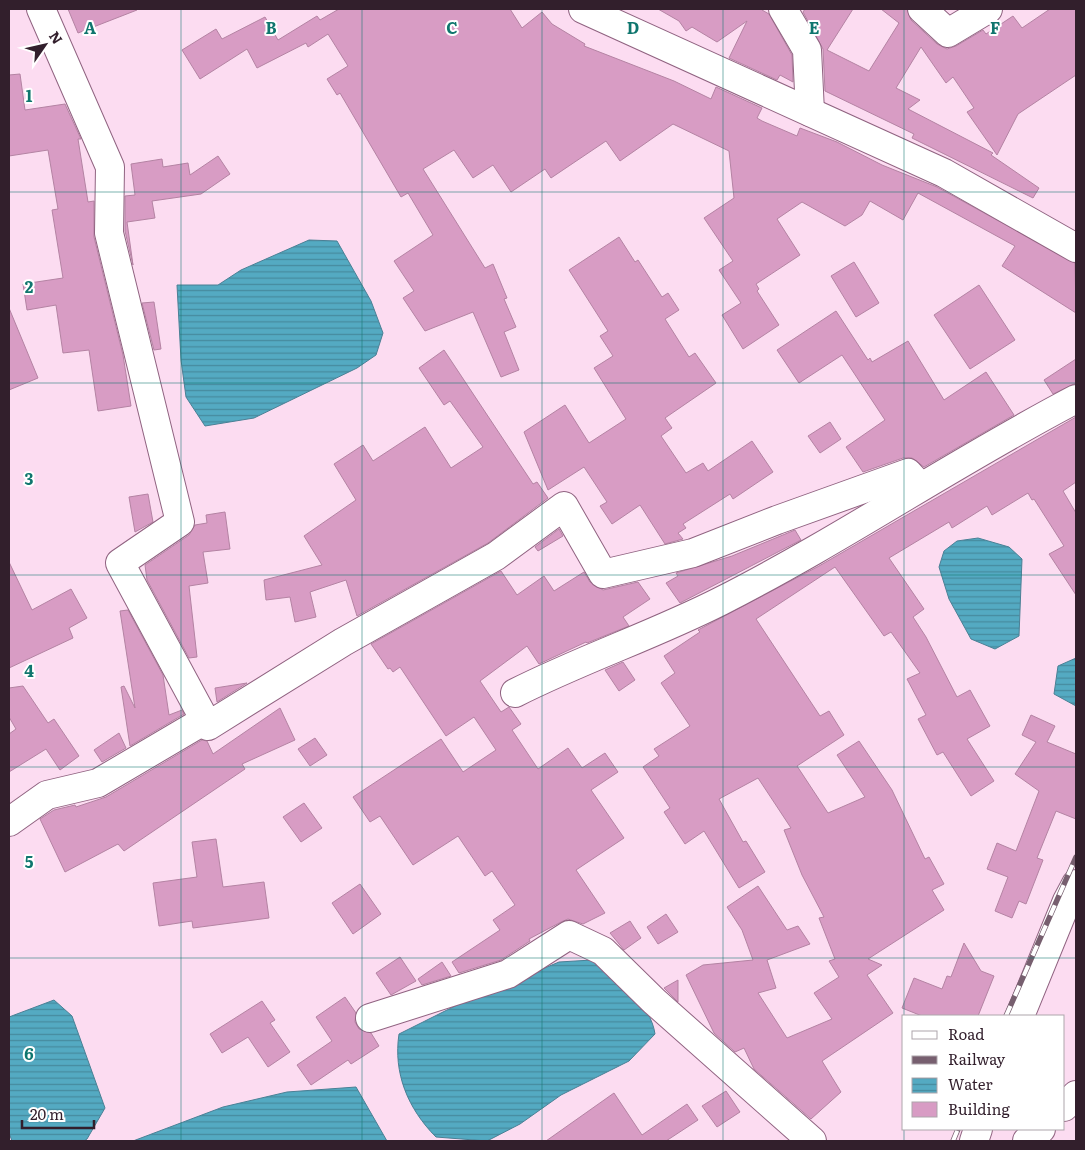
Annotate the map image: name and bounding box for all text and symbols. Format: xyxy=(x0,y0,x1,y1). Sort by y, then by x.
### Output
text: A xyxy=(84,15,96,39)
text: B xyxy=(265,15,277,39)
text: C xyxy=(446,15,458,39)
text: D xyxy=(627,15,639,39)
text: E xyxy=(809,15,820,39)
text: F xyxy=(990,15,1000,39)
north arrow xyxy=(20,20,70,70)
text: N xyxy=(45,27,68,48)
text: 1 xyxy=(26,83,33,107)
text: 2 xyxy=(25,274,34,298)
text: 3 xyxy=(25,466,34,490)
text: 4 xyxy=(24,658,34,682)
text: 5 xyxy=(25,849,34,873)
legend xyxy=(902,1015,1065,1130)
text: Road xyxy=(948,1022,984,1045)
text: 6 xyxy=(24,1041,34,1065)
text: Railway xyxy=(948,1047,1006,1070)
text: Water xyxy=(948,1072,993,1095)
text: Building xyxy=(948,1097,1010,1120)
scale bar xyxy=(22,1098,95,1130)
text: 20 m xyxy=(30,1102,64,1125)

